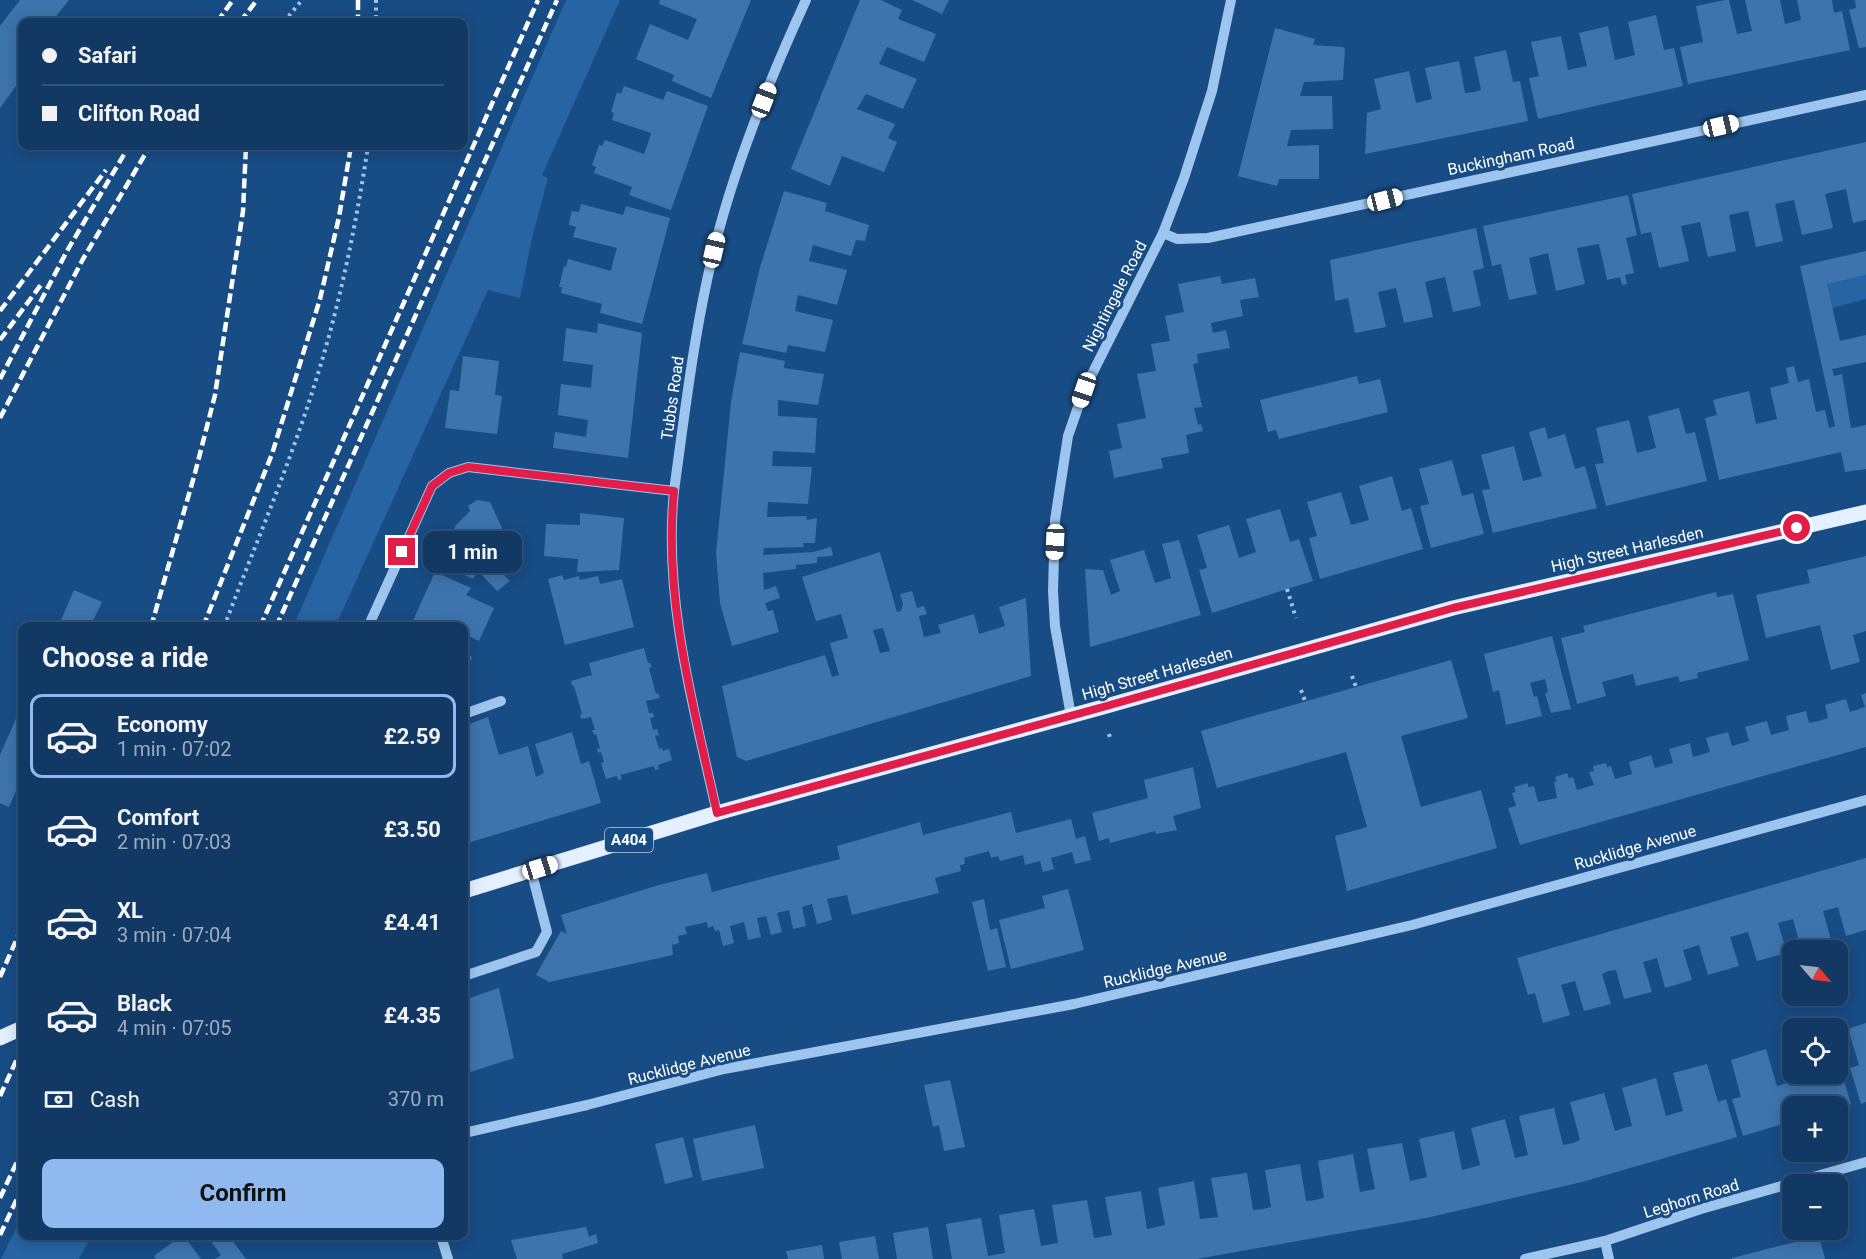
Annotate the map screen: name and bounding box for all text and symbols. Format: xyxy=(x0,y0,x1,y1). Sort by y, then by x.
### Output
text: Safari xyxy=(78,43,137,68)
car xyxy=(749,80,779,120)
text: Clifton Road xyxy=(78,101,200,126)
car xyxy=(1701,113,1741,139)
street label: Buckingham Road xyxy=(1446,134,1576,179)
car xyxy=(1365,187,1405,213)
car xyxy=(701,230,727,270)
street label: Nightingale Road xyxy=(1078,238,1151,355)
street label: Tubbs Road xyxy=(657,355,688,441)
car xyxy=(1070,370,1098,410)
route start xyxy=(1783,514,1810,541)
street label: High Street Harlesden xyxy=(1549,523,1705,576)
car xyxy=(1045,524,1065,560)
callout: 1 min xyxy=(423,531,522,573)
route end xyxy=(388,538,415,565)
text: 1 min xyxy=(447,540,498,564)
text: Choose a ride xyxy=(42,642,208,674)
street label: High Street Harlesden xyxy=(1080,643,1235,704)
icon: car xyxy=(45,709,99,763)
text: Economy xyxy=(117,712,208,737)
text: £2.59 xyxy=(384,724,441,749)
text: 1 min · 07:02 xyxy=(117,737,232,761)
icon: car xyxy=(45,802,99,856)
text: Comfort xyxy=(117,805,199,830)
text: £3.50 xyxy=(384,817,441,842)
street label: Rucklidge Avenue xyxy=(1572,821,1698,874)
road number: A404 xyxy=(605,828,653,852)
text: 2 min · 07:03 xyxy=(117,830,232,854)
car xyxy=(520,854,560,882)
icon: car xyxy=(45,895,99,949)
text: XL xyxy=(117,898,143,923)
text: £4.41 xyxy=(384,910,441,935)
text: 3 min · 07:04 xyxy=(117,923,232,947)
north arrow xyxy=(1782,940,1848,1006)
map controls xyxy=(1782,940,1848,1240)
street label: Rucklidge Avenue xyxy=(1102,945,1229,992)
icon: car xyxy=(45,988,99,1042)
text: Black xyxy=(117,991,172,1016)
text: £4.35 xyxy=(384,1003,441,1028)
text: 4 min · 07:05 xyxy=(117,1016,232,1040)
button: locate xyxy=(1782,1018,1848,1084)
street label: Rucklidge Avenue xyxy=(626,1040,752,1089)
icon: cash xyxy=(42,1083,75,1116)
text: Cash xyxy=(90,1087,140,1112)
text: 370 m xyxy=(388,1087,444,1111)
button: + xyxy=(1782,1096,1848,1162)
button: Confirm xyxy=(42,1159,444,1228)
button: − xyxy=(1782,1174,1848,1240)
street label: Leghorn Road xyxy=(1641,1175,1741,1222)

